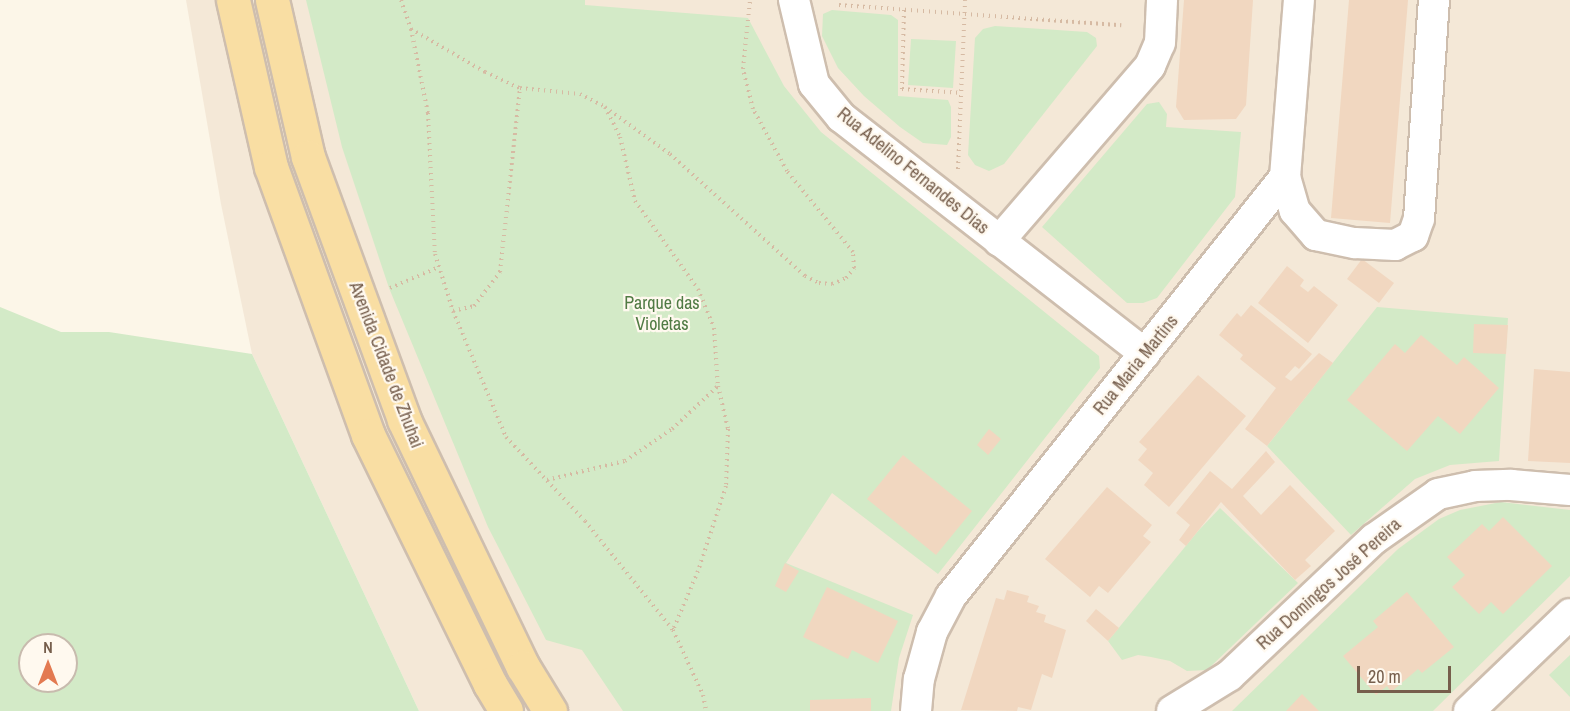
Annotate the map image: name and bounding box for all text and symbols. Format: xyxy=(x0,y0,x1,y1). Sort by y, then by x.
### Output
street label: Rua Adelino Fernandes Dias xyxy=(833,103,993,239)
street label: Avenida Cidade de Zhuhai xyxy=(344,279,428,451)
park label: Parque das Violetas xyxy=(624,293,700,336)
street label: Rua Maria Martins xyxy=(1089,311,1183,419)
street label: Rua Domingos José Pereira xyxy=(1253,514,1405,654)
north arrow xyxy=(18,633,78,693)
text: N xyxy=(43,636,53,658)
scale bar xyxy=(1360,654,1454,692)
text: 20 m xyxy=(1368,664,1401,689)

